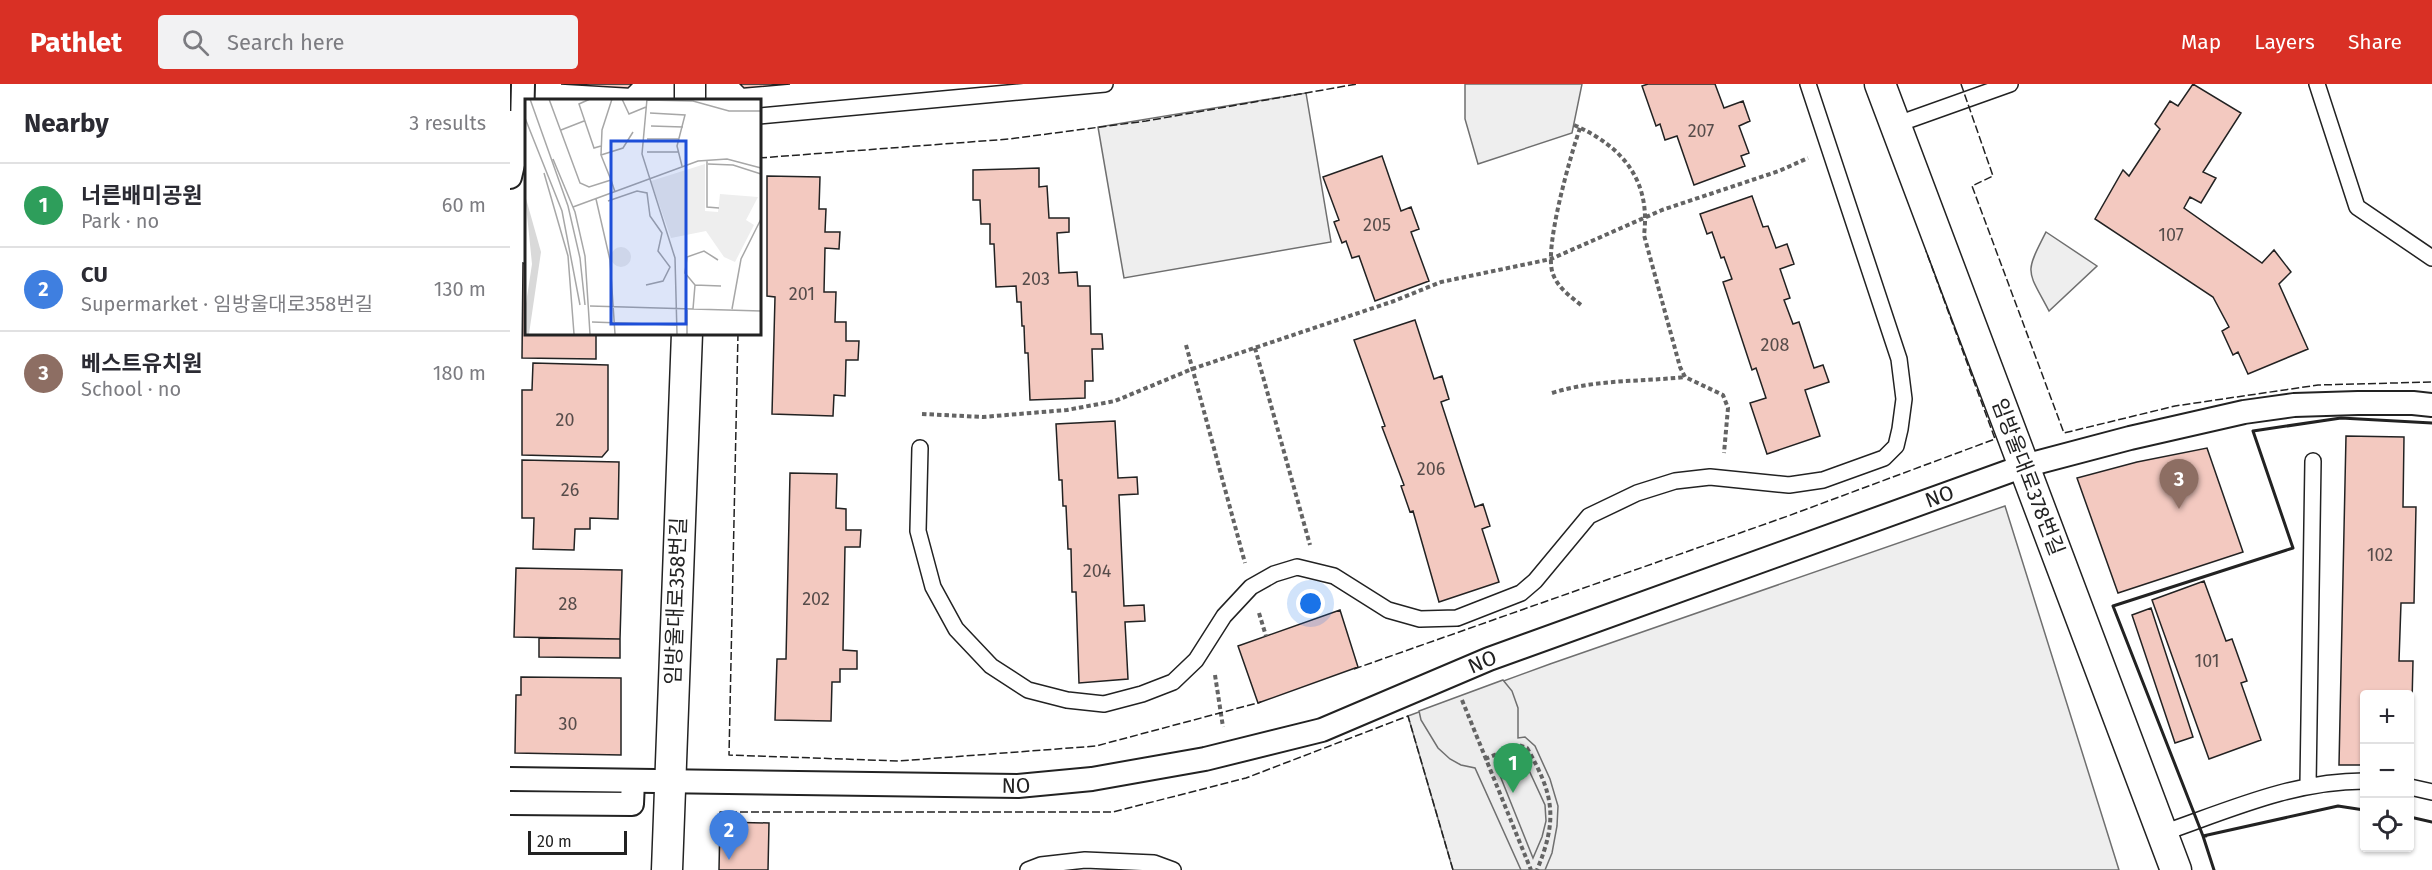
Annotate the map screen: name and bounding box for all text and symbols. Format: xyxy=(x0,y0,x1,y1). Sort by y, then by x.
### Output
search box xyxy=(158,15,578,69)
text: Pathlet xyxy=(30,26,122,59)
icon: search xyxy=(179,26,212,59)
text: Search here xyxy=(227,29,345,56)
text: Map xyxy=(2181,29,2221,55)
text: Layers xyxy=(2254,29,2315,55)
text: Share xyxy=(2348,29,2402,55)
inset map xyxy=(525,99,760,334)
text: Nearby xyxy=(24,108,109,139)
text: 3 results xyxy=(409,111,486,135)
house number: 207 xyxy=(1688,120,1714,142)
text: 너른배미공원 xyxy=(81,182,202,209)
text: 1 xyxy=(39,193,48,217)
text: 60 m xyxy=(442,193,486,217)
text: Park · no xyxy=(81,209,159,233)
house number: 205 xyxy=(1363,214,1391,236)
house number: 107 xyxy=(2158,224,2184,246)
text: CU xyxy=(81,261,108,288)
house number: 203 xyxy=(1022,268,1050,290)
text: 2 xyxy=(38,277,49,301)
text: 130 m xyxy=(434,277,486,301)
house number: 201 xyxy=(789,283,815,305)
text: Supermarket · 임방울대로358번길 xyxy=(81,292,373,316)
house number: 208 xyxy=(1761,334,1790,356)
text: 베스트유치원 xyxy=(81,350,202,377)
text: 3 xyxy=(38,361,49,385)
text: 180 m xyxy=(433,361,486,385)
text: School · no xyxy=(81,377,181,401)
street label: 임방울대로378번길 xyxy=(1986,395,2070,559)
house number: 20 xyxy=(556,409,574,431)
house number: 206 xyxy=(1417,458,1445,480)
pin: 3 xyxy=(2160,460,2198,509)
house number: 26 xyxy=(561,479,579,501)
street label: NO xyxy=(1921,479,1957,514)
street label: 임방울대로358번길 xyxy=(660,517,692,685)
house number: 102 xyxy=(2367,544,2393,566)
house number: 204 xyxy=(1083,560,1112,582)
house number: 202 xyxy=(802,588,830,610)
your location xyxy=(1296,589,1325,618)
house number: 28 xyxy=(559,593,577,615)
street label: NO xyxy=(1464,644,1500,679)
house number: 101 xyxy=(2194,650,2220,672)
map controls xyxy=(2360,690,2414,852)
button: + xyxy=(2360,690,2414,744)
house number: 30 xyxy=(558,713,578,735)
pin: 1 xyxy=(1494,744,1532,793)
button: − xyxy=(2360,744,2414,798)
street label: NO xyxy=(1001,772,1032,799)
button: locate xyxy=(2360,798,2414,852)
pin: 2 xyxy=(710,810,748,860)
scale bar xyxy=(528,828,627,856)
text: 20 m xyxy=(537,832,572,851)

